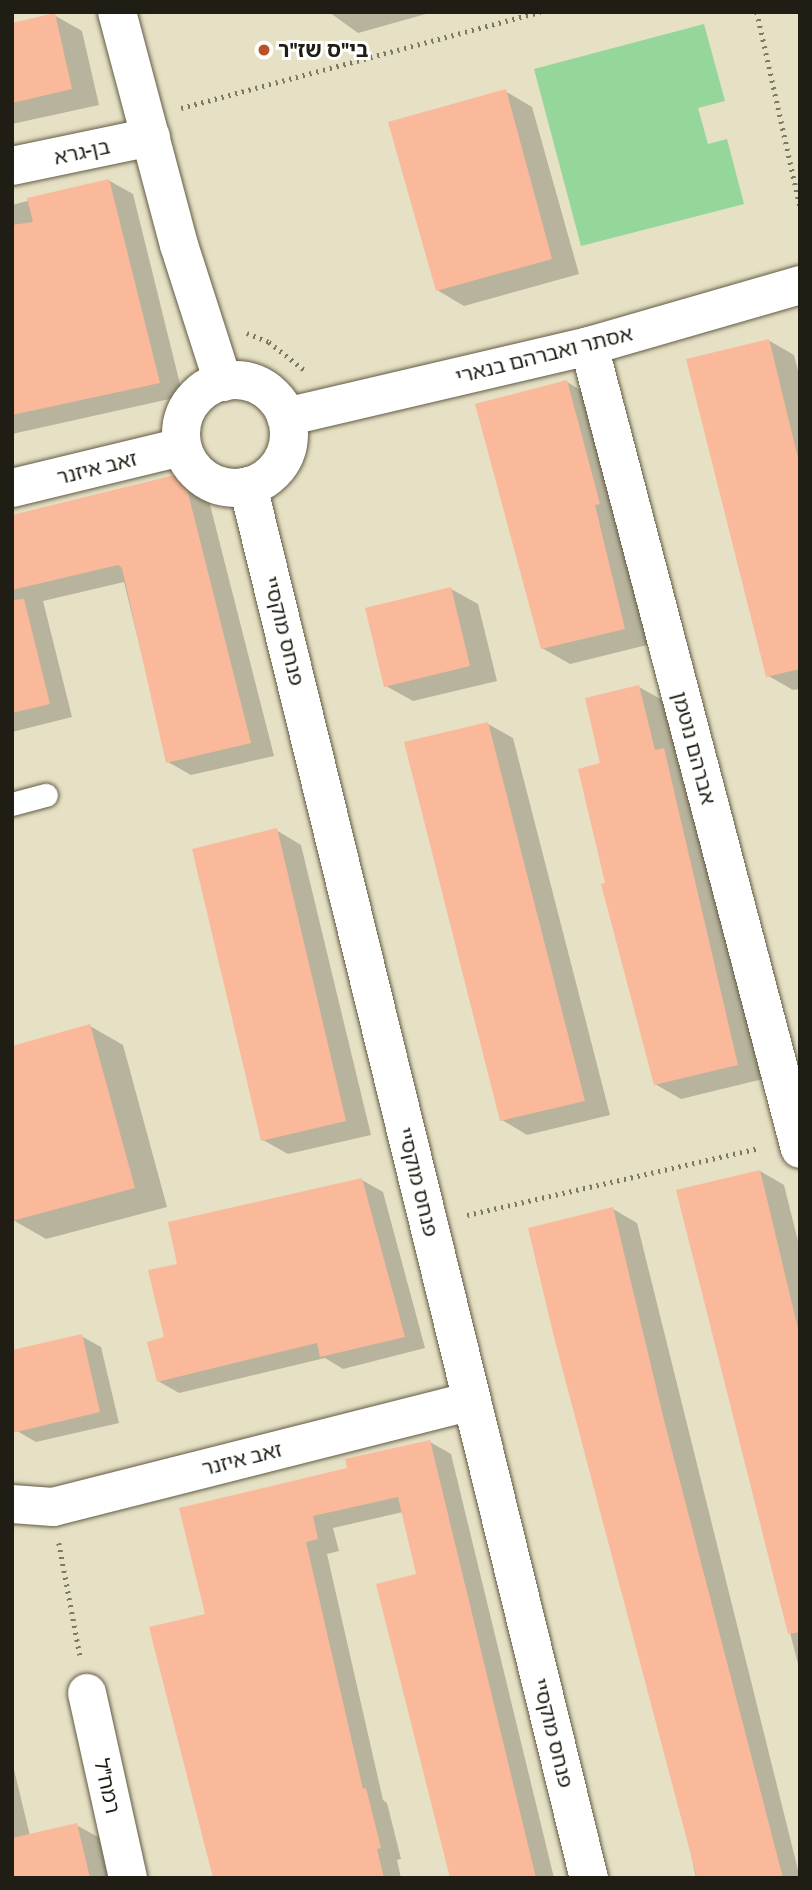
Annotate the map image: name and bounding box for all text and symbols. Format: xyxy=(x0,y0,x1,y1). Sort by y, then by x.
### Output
place label: בי"ס שז"ר xyxy=(278,37,369,63)
marker: בי"ס שז"ר xyxy=(256,42,272,58)
street label: בן-גרא xyxy=(52,134,112,170)
street label: אסתר ואברהם בנארי xyxy=(453,321,635,389)
street label: זאב איזנר xyxy=(54,446,140,490)
street label: פנחס מוקסיי xyxy=(258,574,310,688)
street label: אברהם נוטמן xyxy=(667,689,721,807)
street label: פנחס מוקסיי xyxy=(392,1125,444,1239)
street label: זאב איזנר xyxy=(199,1437,285,1481)
street label: פנחס מוקסיי xyxy=(527,1676,579,1790)
street label: רמח"ל xyxy=(88,1756,126,1816)

